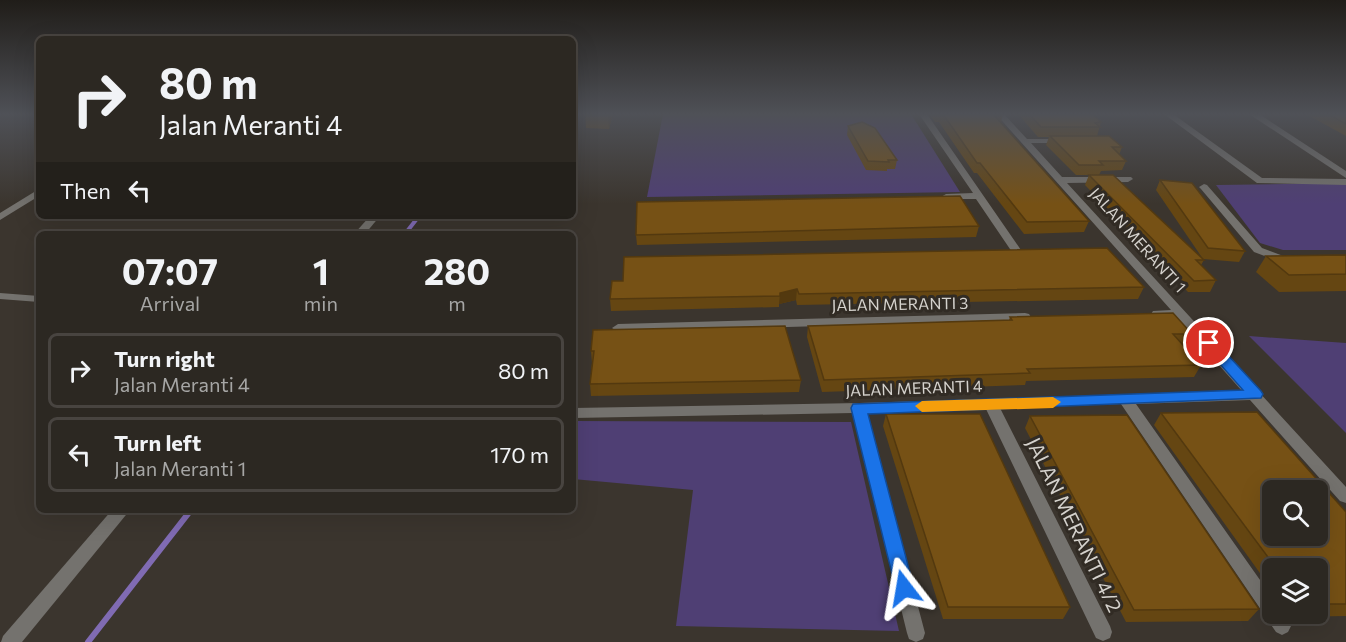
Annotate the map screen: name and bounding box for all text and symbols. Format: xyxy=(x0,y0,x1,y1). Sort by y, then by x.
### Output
text: 80 m xyxy=(159,56,258,108)
icon: right xyxy=(60,60,138,138)
text: Jalan Meranti 4 xyxy=(159,108,342,141)
icon: left xyxy=(123,174,156,207)
text: Then xyxy=(60,177,111,204)
street label: JALAN MERANTI 1 xyxy=(1086,183,1190,296)
text: 07:07 xyxy=(122,248,218,292)
text: 1 xyxy=(313,248,329,292)
text: 280 xyxy=(424,248,490,292)
text: Arrival xyxy=(140,291,200,315)
text: min xyxy=(304,291,338,315)
text: m xyxy=(448,291,466,315)
street label: JALAN MERANTI 3 xyxy=(832,293,968,314)
pin xyxy=(1183,317,1234,368)
icon: arrive xyxy=(1192,326,1225,359)
text: Turn right xyxy=(114,345,215,372)
icon: right xyxy=(63,354,96,387)
text: 80 m xyxy=(498,357,549,384)
text: Jalan Meranti 4 xyxy=(114,372,250,396)
street label: JALAN MERANTI 4 xyxy=(845,376,983,399)
text: Turn left xyxy=(114,429,201,456)
street label: JALAN MERANTI 4/2 xyxy=(1022,433,1128,616)
icon: left xyxy=(63,438,96,471)
text: 170 m xyxy=(490,441,549,468)
text: Jalan Meranti 1 xyxy=(114,456,246,480)
map controls xyxy=(1262,480,1328,624)
button: search xyxy=(1262,480,1328,546)
position arrow xyxy=(872,556,936,620)
button: layers xyxy=(1262,558,1328,624)

